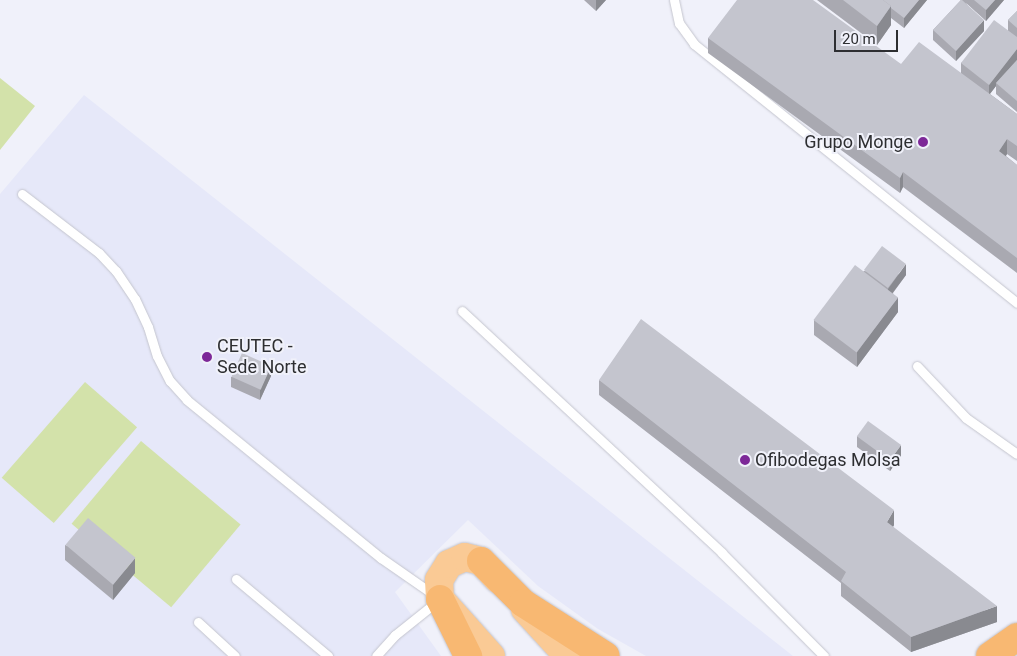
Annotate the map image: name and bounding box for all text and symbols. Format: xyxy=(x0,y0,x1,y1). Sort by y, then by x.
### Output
scale bar xyxy=(837,20,901,52)
text: 20 m xyxy=(842,30,876,48)
place label: Grupo Monge xyxy=(804,131,913,153)
marker: Grupo Monge xyxy=(917,136,929,148)
place label: CEUTEC - Sede Norte xyxy=(217,336,306,378)
marker: CEUTEC - Sede Norte xyxy=(201,351,213,363)
place label: Ofibodegas Molsa xyxy=(755,449,901,471)
marker: Ofibodegas Molsa xyxy=(739,454,751,466)

